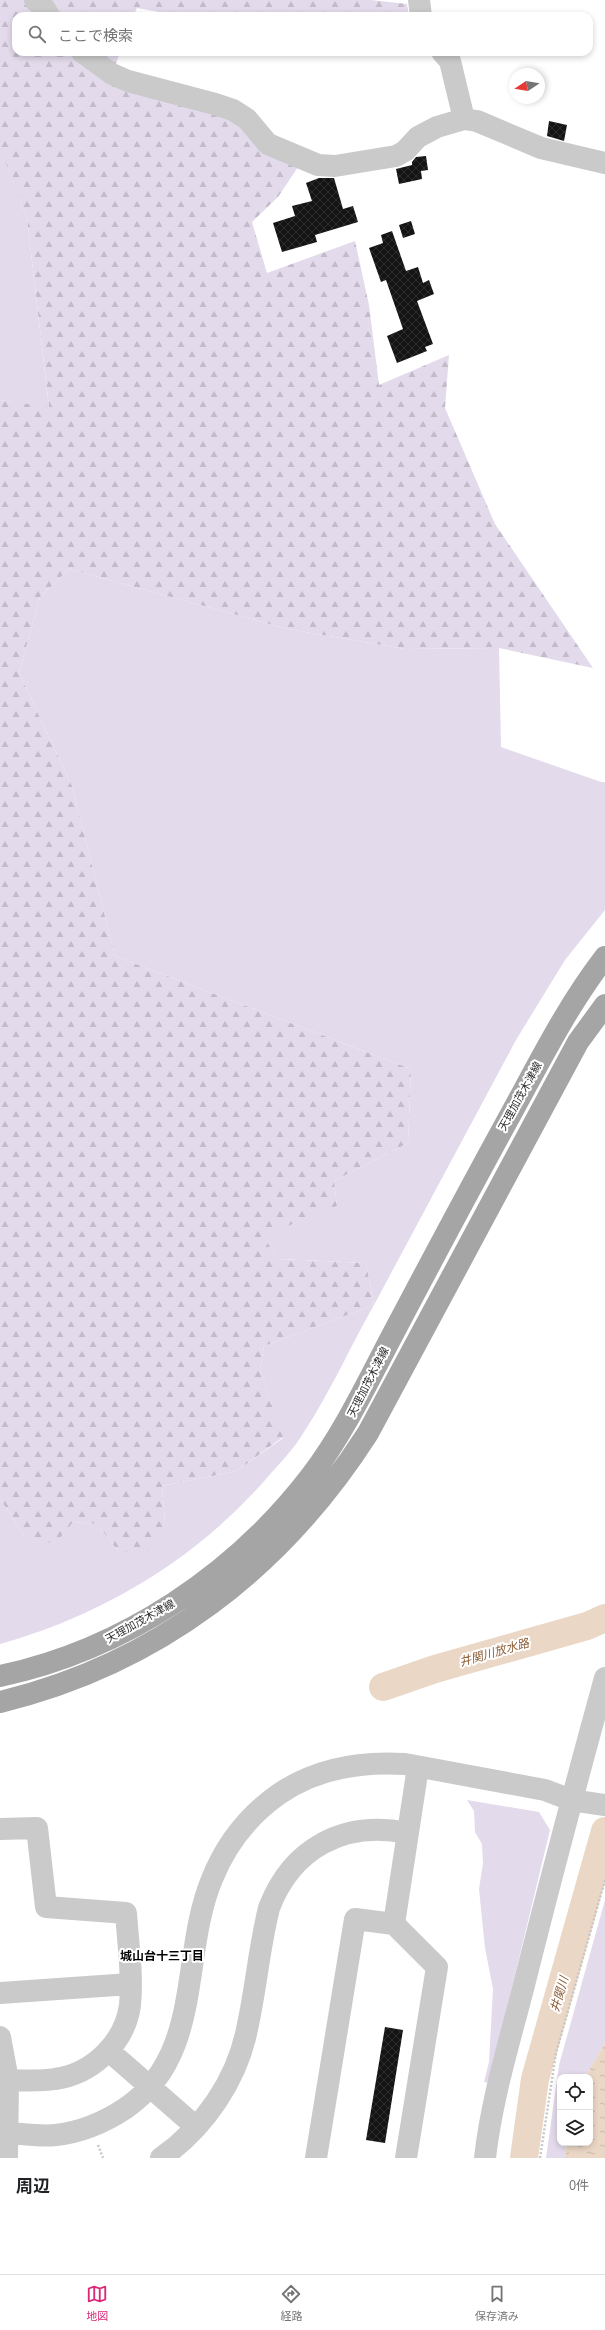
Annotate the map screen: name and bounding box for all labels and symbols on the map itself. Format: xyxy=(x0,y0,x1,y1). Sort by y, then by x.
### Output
north arrow xyxy=(509,68,545,104)
street label: 天理加茂木津線 xyxy=(495,1059,545,1133)
street label: 天理加茂木津線 xyxy=(344,1345,392,1419)
street label: 天理加茂木津線 xyxy=(103,1596,177,1646)
water label: 井関川放水路 xyxy=(457,1635,532,1669)
district label: 城山台十三丁目 xyxy=(120,1948,204,1963)
water label: 井関川 xyxy=(547,1973,572,2013)

